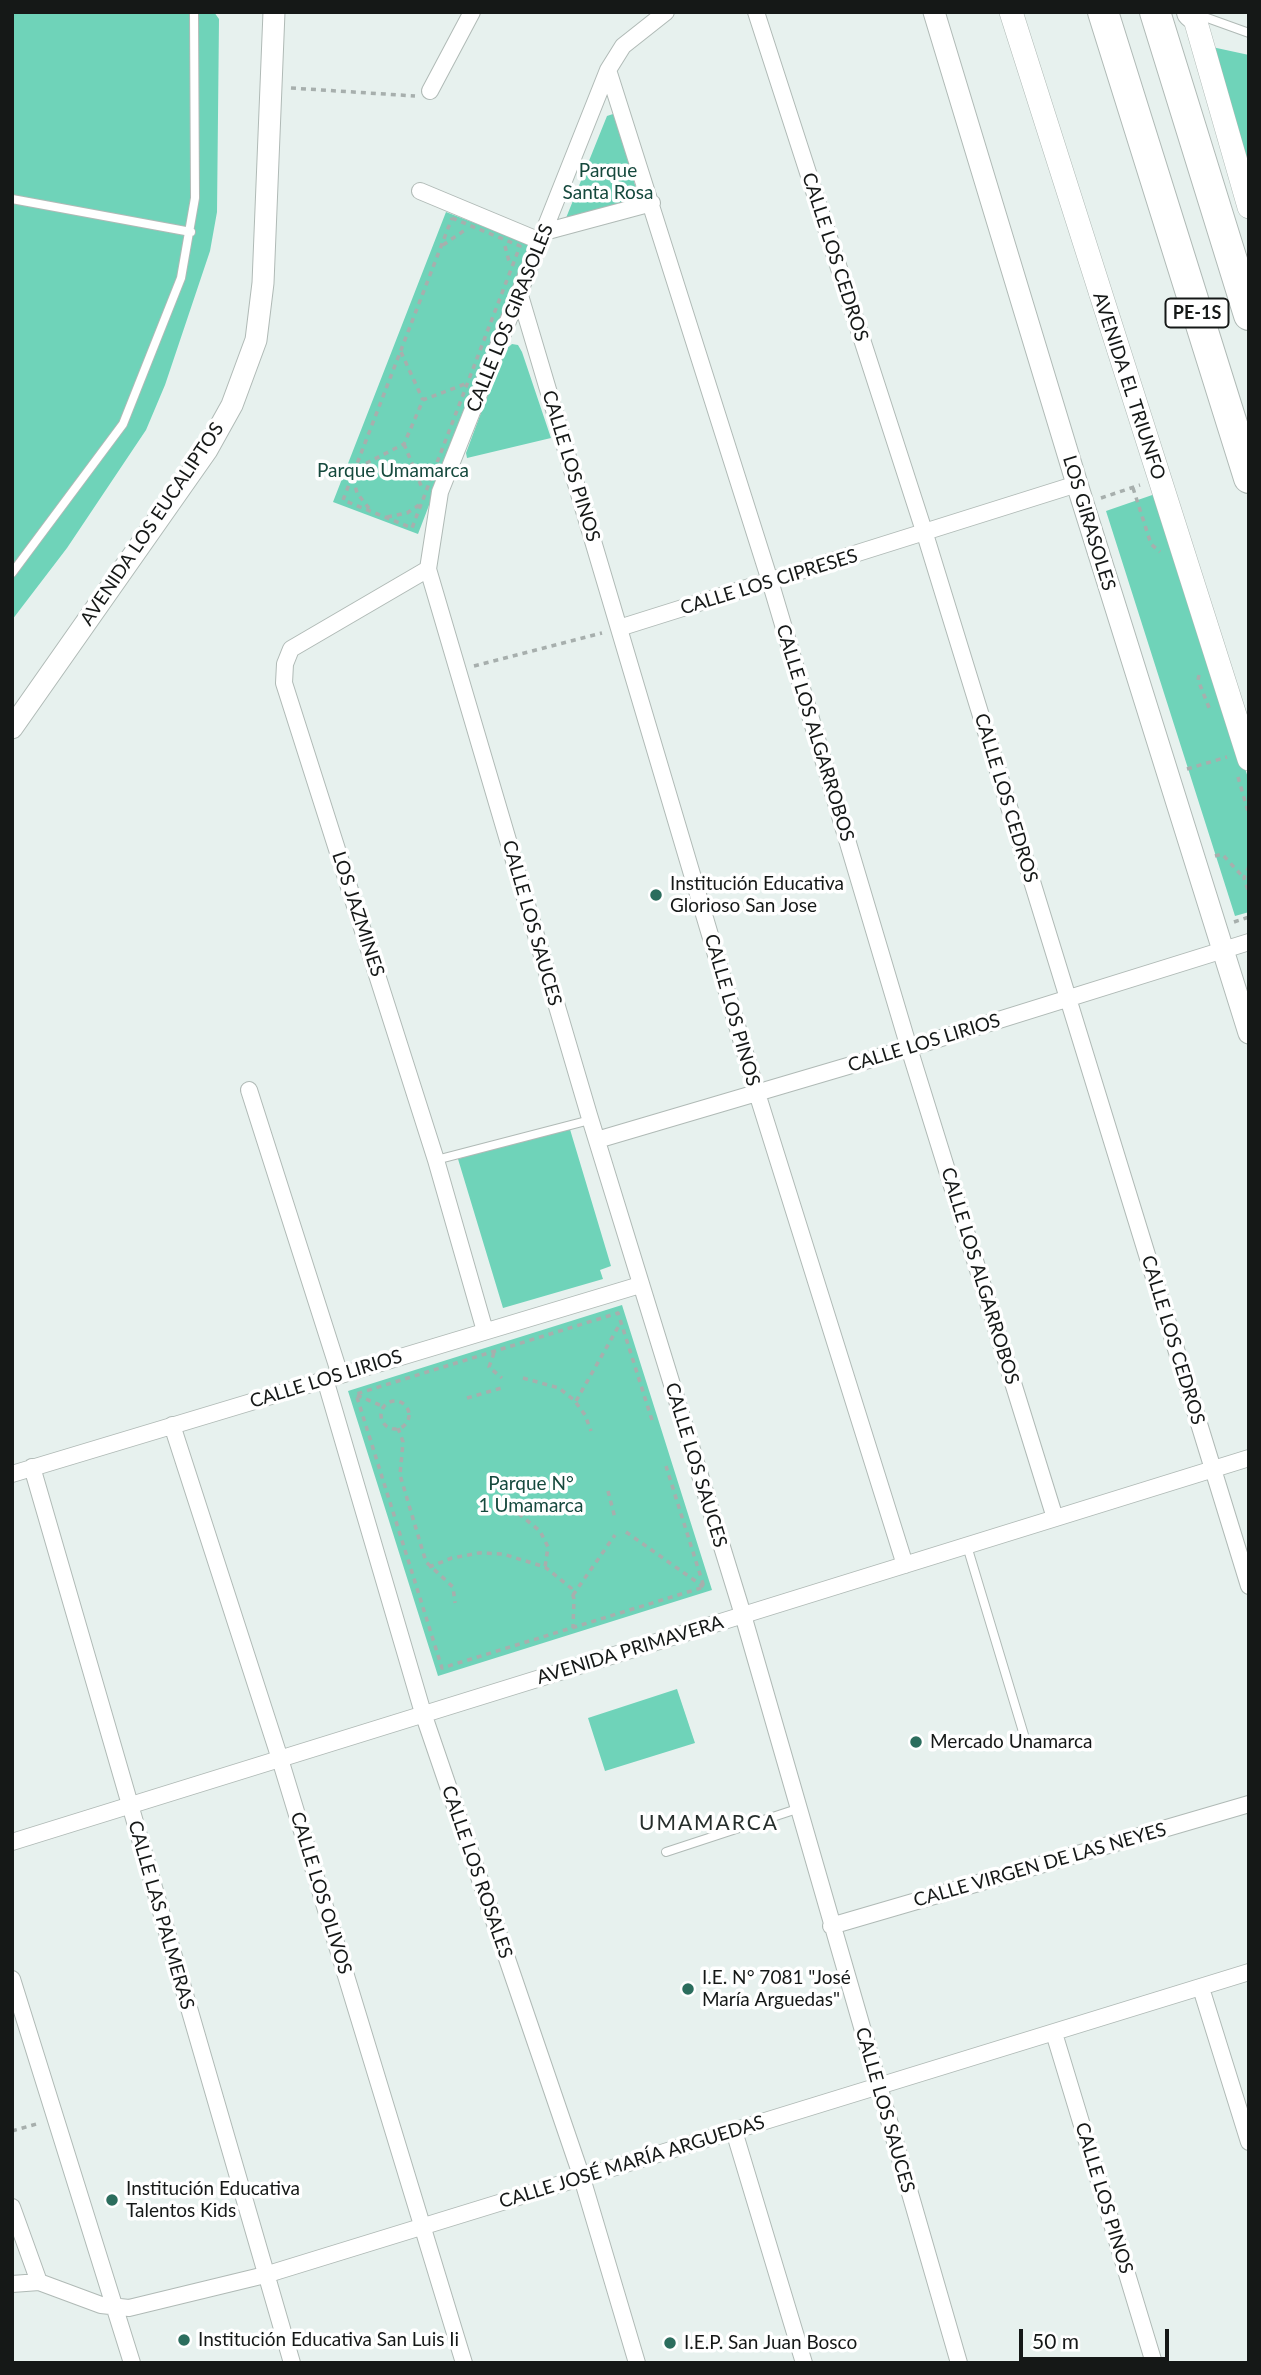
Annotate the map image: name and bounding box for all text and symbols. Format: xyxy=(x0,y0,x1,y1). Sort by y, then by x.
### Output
park label: Parque Santa Rosa xyxy=(563,160,653,204)
street label: CALLE LOS CEDROS xyxy=(797,170,873,344)
street label: CALLE LOS GIRASOLES xyxy=(462,221,558,415)
street label: AVENIDA EL TRIUNFO xyxy=(1088,289,1170,483)
road number: PE-1S xyxy=(1166,298,1228,328)
street label: CALLE LOS PINOS xyxy=(537,388,605,544)
street label: AVENIDA LOS EUCALIPTOS xyxy=(75,418,229,630)
street label: LOS GIRASOLES xyxy=(1058,453,1120,593)
park label: Parque Umamarca xyxy=(317,460,469,482)
street label: CALLE LOS CIPRESES xyxy=(678,544,860,620)
street label: CALLE LOS ALGARROBOS xyxy=(771,622,859,844)
street label: CALLE LOS CEDROS xyxy=(969,711,1043,885)
street label: CALLE LOS SAUCES xyxy=(497,838,567,1008)
street label: LOS JAZMINES xyxy=(327,848,389,980)
place label: Institución Educativa Glorioso San Jose xyxy=(670,873,844,917)
marker: Institución Educativa Glorioso San Jose xyxy=(648,887,664,903)
street label: CALLE LOS PINOS xyxy=(699,931,765,1089)
street label: CALLE LOS LIRIOS xyxy=(845,1009,1003,1077)
street label: CALLE LOS ALGARROBOS xyxy=(936,1165,1024,1387)
street label: CALLE LOS CEDROS xyxy=(1136,1253,1210,1427)
street label: CALLE LOS LIRIOS xyxy=(247,1345,405,1413)
street label: CALLE LOS SAUCES xyxy=(660,1380,732,1550)
park label: Parque N° 1 Umamarca xyxy=(479,1473,583,1517)
street label: AVENIDA PRIMAVERA xyxy=(534,1611,726,1689)
place label: Mercado Unamarca xyxy=(930,1731,1093,1753)
marker: Mercado Unamarca xyxy=(908,1734,924,1750)
street label: CALLE LOS ROSALES xyxy=(437,1783,517,1961)
street label: CALLE LOS OLIVOS xyxy=(285,1809,357,1977)
district label: UMAMARCA xyxy=(640,1810,778,1836)
street label: CALLE LAS PALMERAS xyxy=(123,1818,199,2012)
street label: CALLE VIRGEN DE LAS NEYES xyxy=(911,1818,1169,1912)
place label: I.E. N° 7081 "José María Arguedas" xyxy=(702,1967,851,2011)
marker: I.E. N° 7081 "José María Arguedas" xyxy=(680,1981,696,1997)
street label: CALLE LOS SAUCES xyxy=(850,2025,920,2195)
street label: CALLE JOSÉ MARÍA ARGUEDAS xyxy=(496,2111,768,2213)
street label: CALLE LOS PINOS xyxy=(1070,2120,1138,2276)
place label: Institución Educativa Talentos Kids xyxy=(126,2178,300,2222)
marker: Institución Educativa Talentos Kids xyxy=(104,2192,120,2208)
scale bar xyxy=(1023,2316,1174,2360)
text: 50 m xyxy=(1032,2328,1079,2353)
place label: Institución Educativa San Luis Ii xyxy=(198,2329,459,2351)
marker: Institución Educativa San Luis Ii xyxy=(176,2332,192,2348)
place label: I.E.P. San Juan Bosco xyxy=(684,2332,857,2354)
marker: I.E.P. San Juan Bosco xyxy=(662,2335,678,2351)

